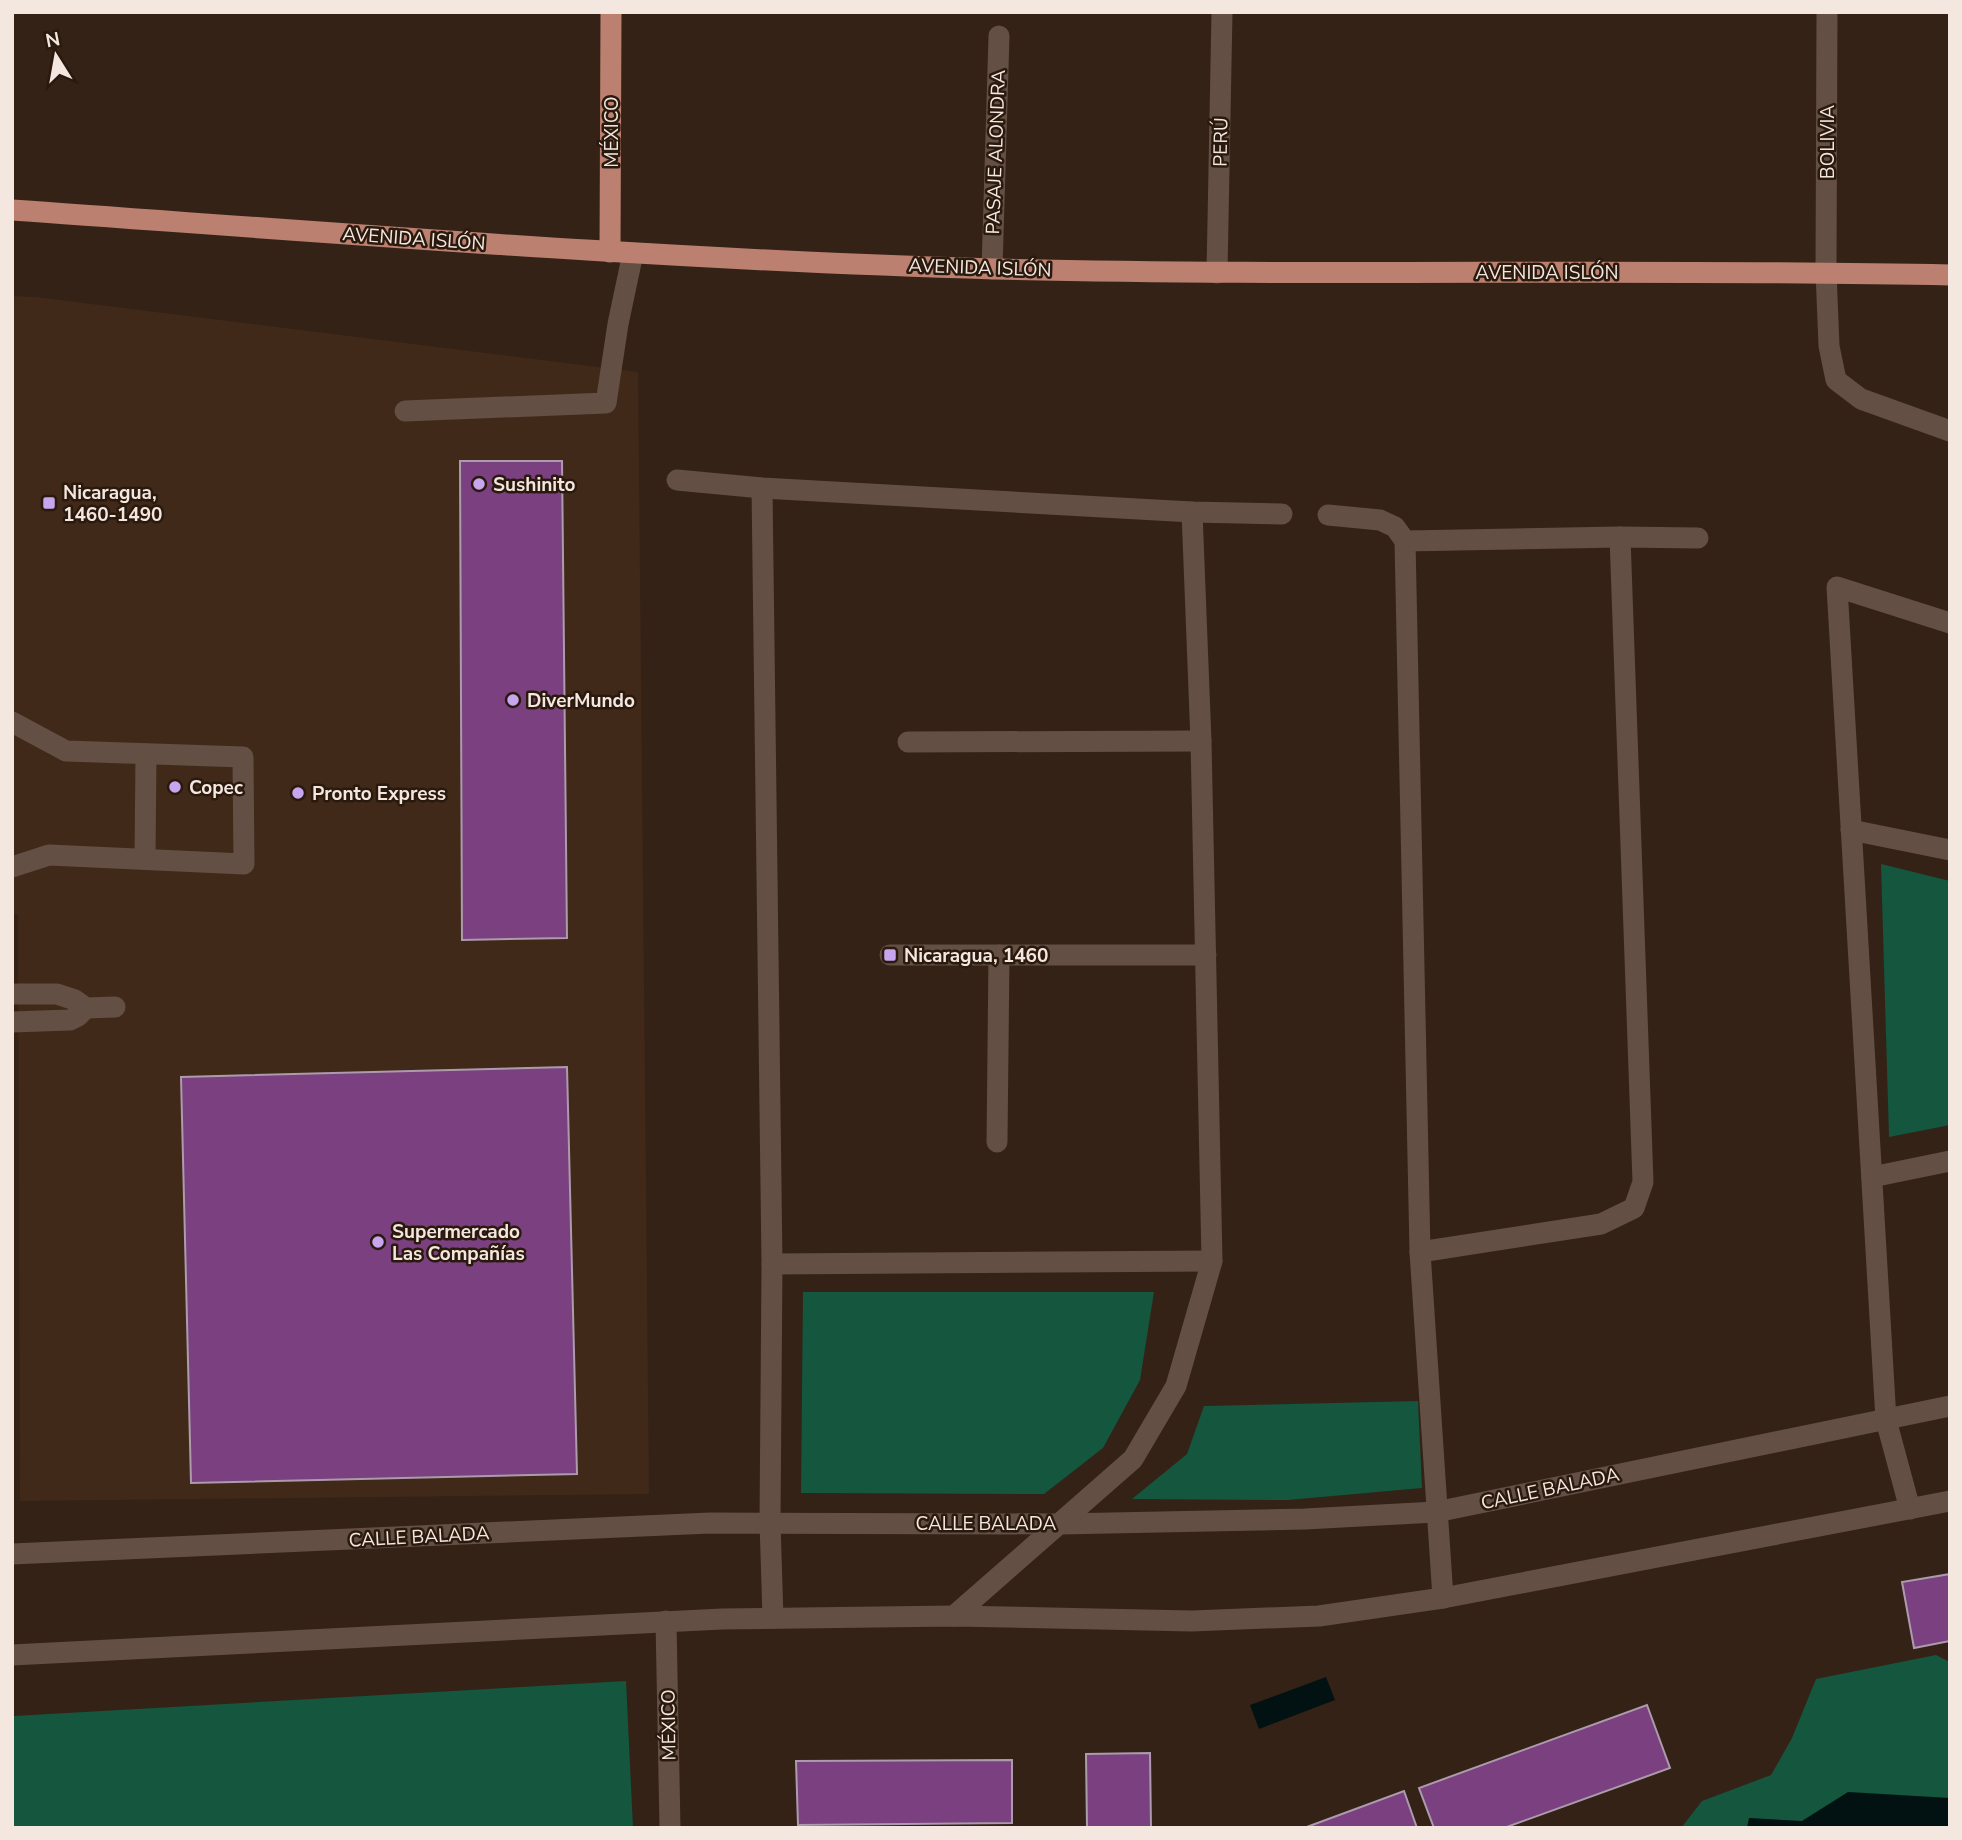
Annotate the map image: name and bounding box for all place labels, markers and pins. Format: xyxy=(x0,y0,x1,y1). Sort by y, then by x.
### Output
place label: Sushinito xyxy=(493,472,575,498)
marker: Sushinito xyxy=(471,476,487,492)
place label: Nicaragua, 1460-1490 xyxy=(63,480,162,528)
marker: Nicaragua, 1460-1490 xyxy=(41,495,57,511)
place label: DiverMundo xyxy=(527,688,635,714)
marker: DiverMundo xyxy=(505,692,521,708)
place label: Copec xyxy=(189,775,243,801)
marker: Copec xyxy=(167,779,183,795)
place label: Pronto Express xyxy=(312,781,446,807)
marker: Pronto Express xyxy=(290,785,306,801)
place label: Nicaragua, 1460 xyxy=(904,943,1048,969)
marker: Nicaragua, 1460 xyxy=(882,947,898,963)
place label: Supermercado Las Compañías xyxy=(392,1219,525,1267)
marker: Supermercado Las Compañías xyxy=(370,1234,386,1250)

